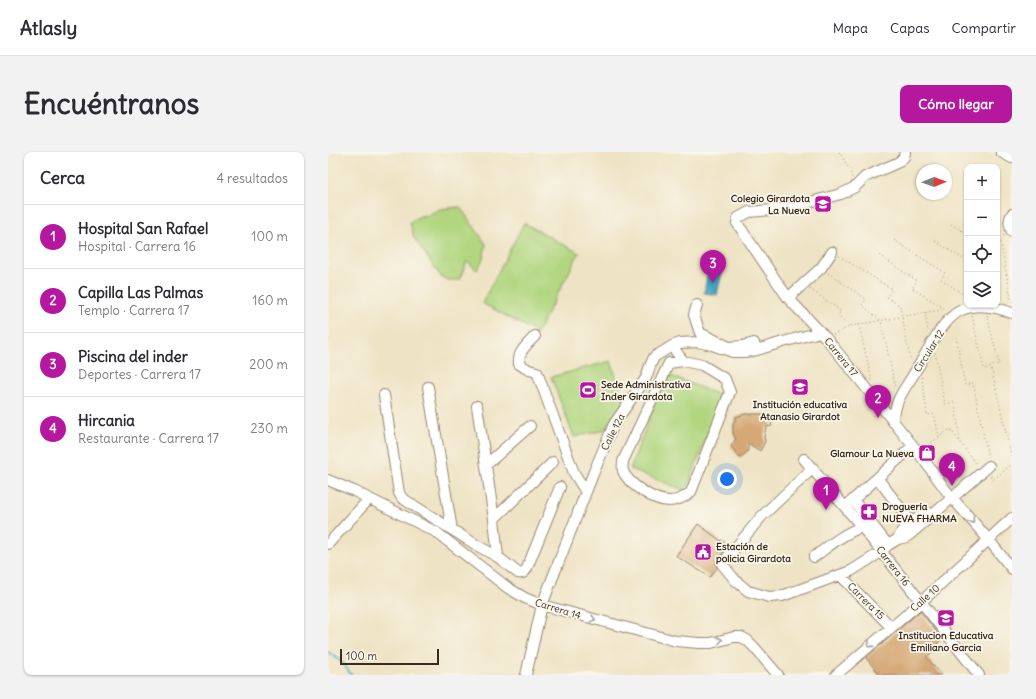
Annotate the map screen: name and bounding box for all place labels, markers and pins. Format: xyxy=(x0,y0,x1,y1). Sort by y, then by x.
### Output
place label: Colegio Girardota La Nueva xyxy=(731,192,810,217)
school or university icon: Colegio Girardota La Nueva xyxy=(813,194,833,214)
pin: 3 xyxy=(700,250,726,283)
school or university icon: Institución educativa Atanasio Girardot xyxy=(790,377,810,397)
place label: Sede Administrativa Inder Girardota xyxy=(601,378,691,403)
sports icon: Sede Administrativa Inder Girardota xyxy=(578,380,598,400)
pin: 2 xyxy=(865,385,891,418)
place label: Institución educativa Atanasio Girardot xyxy=(753,398,847,423)
shop icon: Glamour La Nueva xyxy=(917,443,937,463)
place label: Glamour La Nueva xyxy=(830,447,914,460)
pin: 4 xyxy=(939,453,965,486)
pin: 1 xyxy=(813,477,839,510)
place label: Droguería NUEVA FHARMA xyxy=(882,500,957,525)
pharmacy icon: Droguería NUEVA FHARMA xyxy=(859,502,879,522)
place label: Estación de policia Girardota xyxy=(716,540,791,565)
public building icon: Estación de policia Girardota xyxy=(693,542,713,562)
school or university icon: Institucion Educativa Emiliano Garcia xyxy=(936,608,956,628)
place label: Institucion Educativa Emiliano Garcia xyxy=(899,629,994,654)

